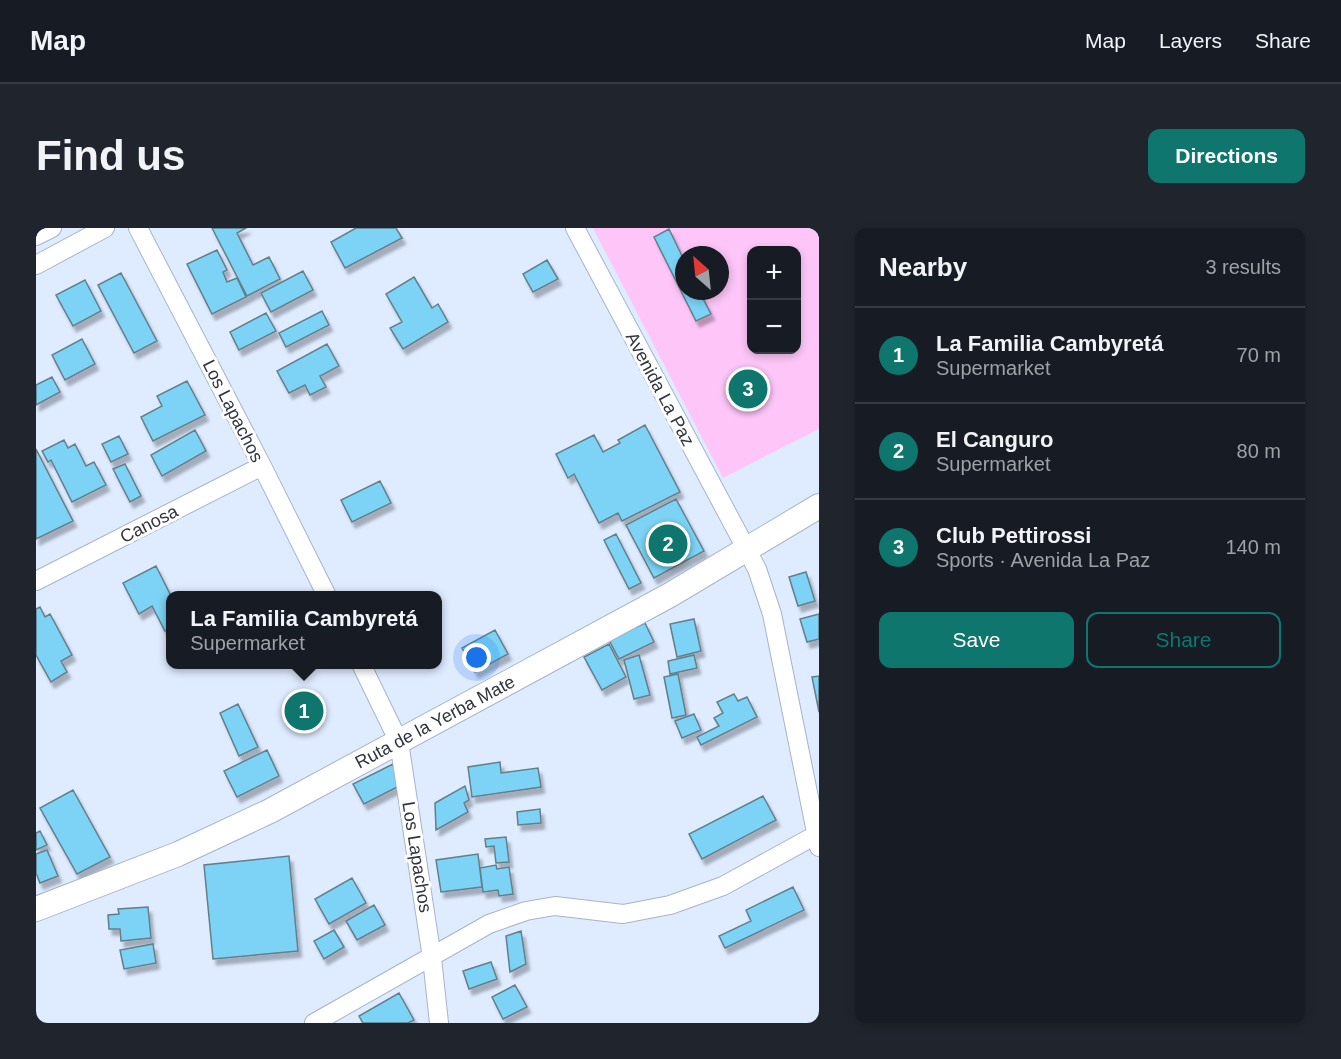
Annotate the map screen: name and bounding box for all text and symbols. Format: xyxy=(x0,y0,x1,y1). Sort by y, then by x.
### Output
text: Map xyxy=(30,25,86,56)
text: Map xyxy=(1085,29,1126,52)
text: Layers xyxy=(1159,29,1222,52)
text: Share xyxy=(1255,29,1311,52)
button: Directions xyxy=(1148,129,1305,183)
text: Find us xyxy=(36,132,185,179)
north arrow xyxy=(675,246,729,300)
map controls xyxy=(747,246,801,354)
button: + xyxy=(747,246,801,300)
text: Nearby xyxy=(879,252,967,282)
text: 3 results xyxy=(1205,256,1281,278)
button: − xyxy=(747,300,801,354)
street label: Avenida La Paz xyxy=(622,329,698,449)
text: La Familia Cambyretá xyxy=(936,331,1163,356)
text: 1 xyxy=(893,344,904,366)
text: 70 m xyxy=(1237,344,1281,366)
street label: Los Lapachos xyxy=(199,357,267,465)
text: Supermarket xyxy=(936,357,1051,379)
pin: 3 xyxy=(728,366,768,412)
text: El Canguro xyxy=(936,427,1053,452)
text: 2 xyxy=(893,440,904,462)
text: 80 m xyxy=(1237,440,1281,462)
text: Supermarket xyxy=(936,453,1051,475)
street label: Canosa xyxy=(117,501,182,547)
pin: 2 xyxy=(648,522,688,566)
text: Club Pettirossi xyxy=(936,523,1091,548)
text: 3 xyxy=(893,536,904,558)
text: 140 m xyxy=(1225,536,1281,558)
text: Sports · Avenida La Paz xyxy=(936,549,1150,571)
popup xyxy=(166,591,442,669)
text: La Familia Cambyretá xyxy=(190,606,418,631)
button: Save xyxy=(879,612,1074,668)
button: Share xyxy=(1086,612,1281,668)
text: Supermarket xyxy=(190,632,305,654)
your location xyxy=(462,643,491,672)
street label: Ruta de la Yerba Mate xyxy=(352,671,518,773)
pin: 1 xyxy=(284,688,324,734)
street label: Los Lapachos xyxy=(398,800,436,914)

